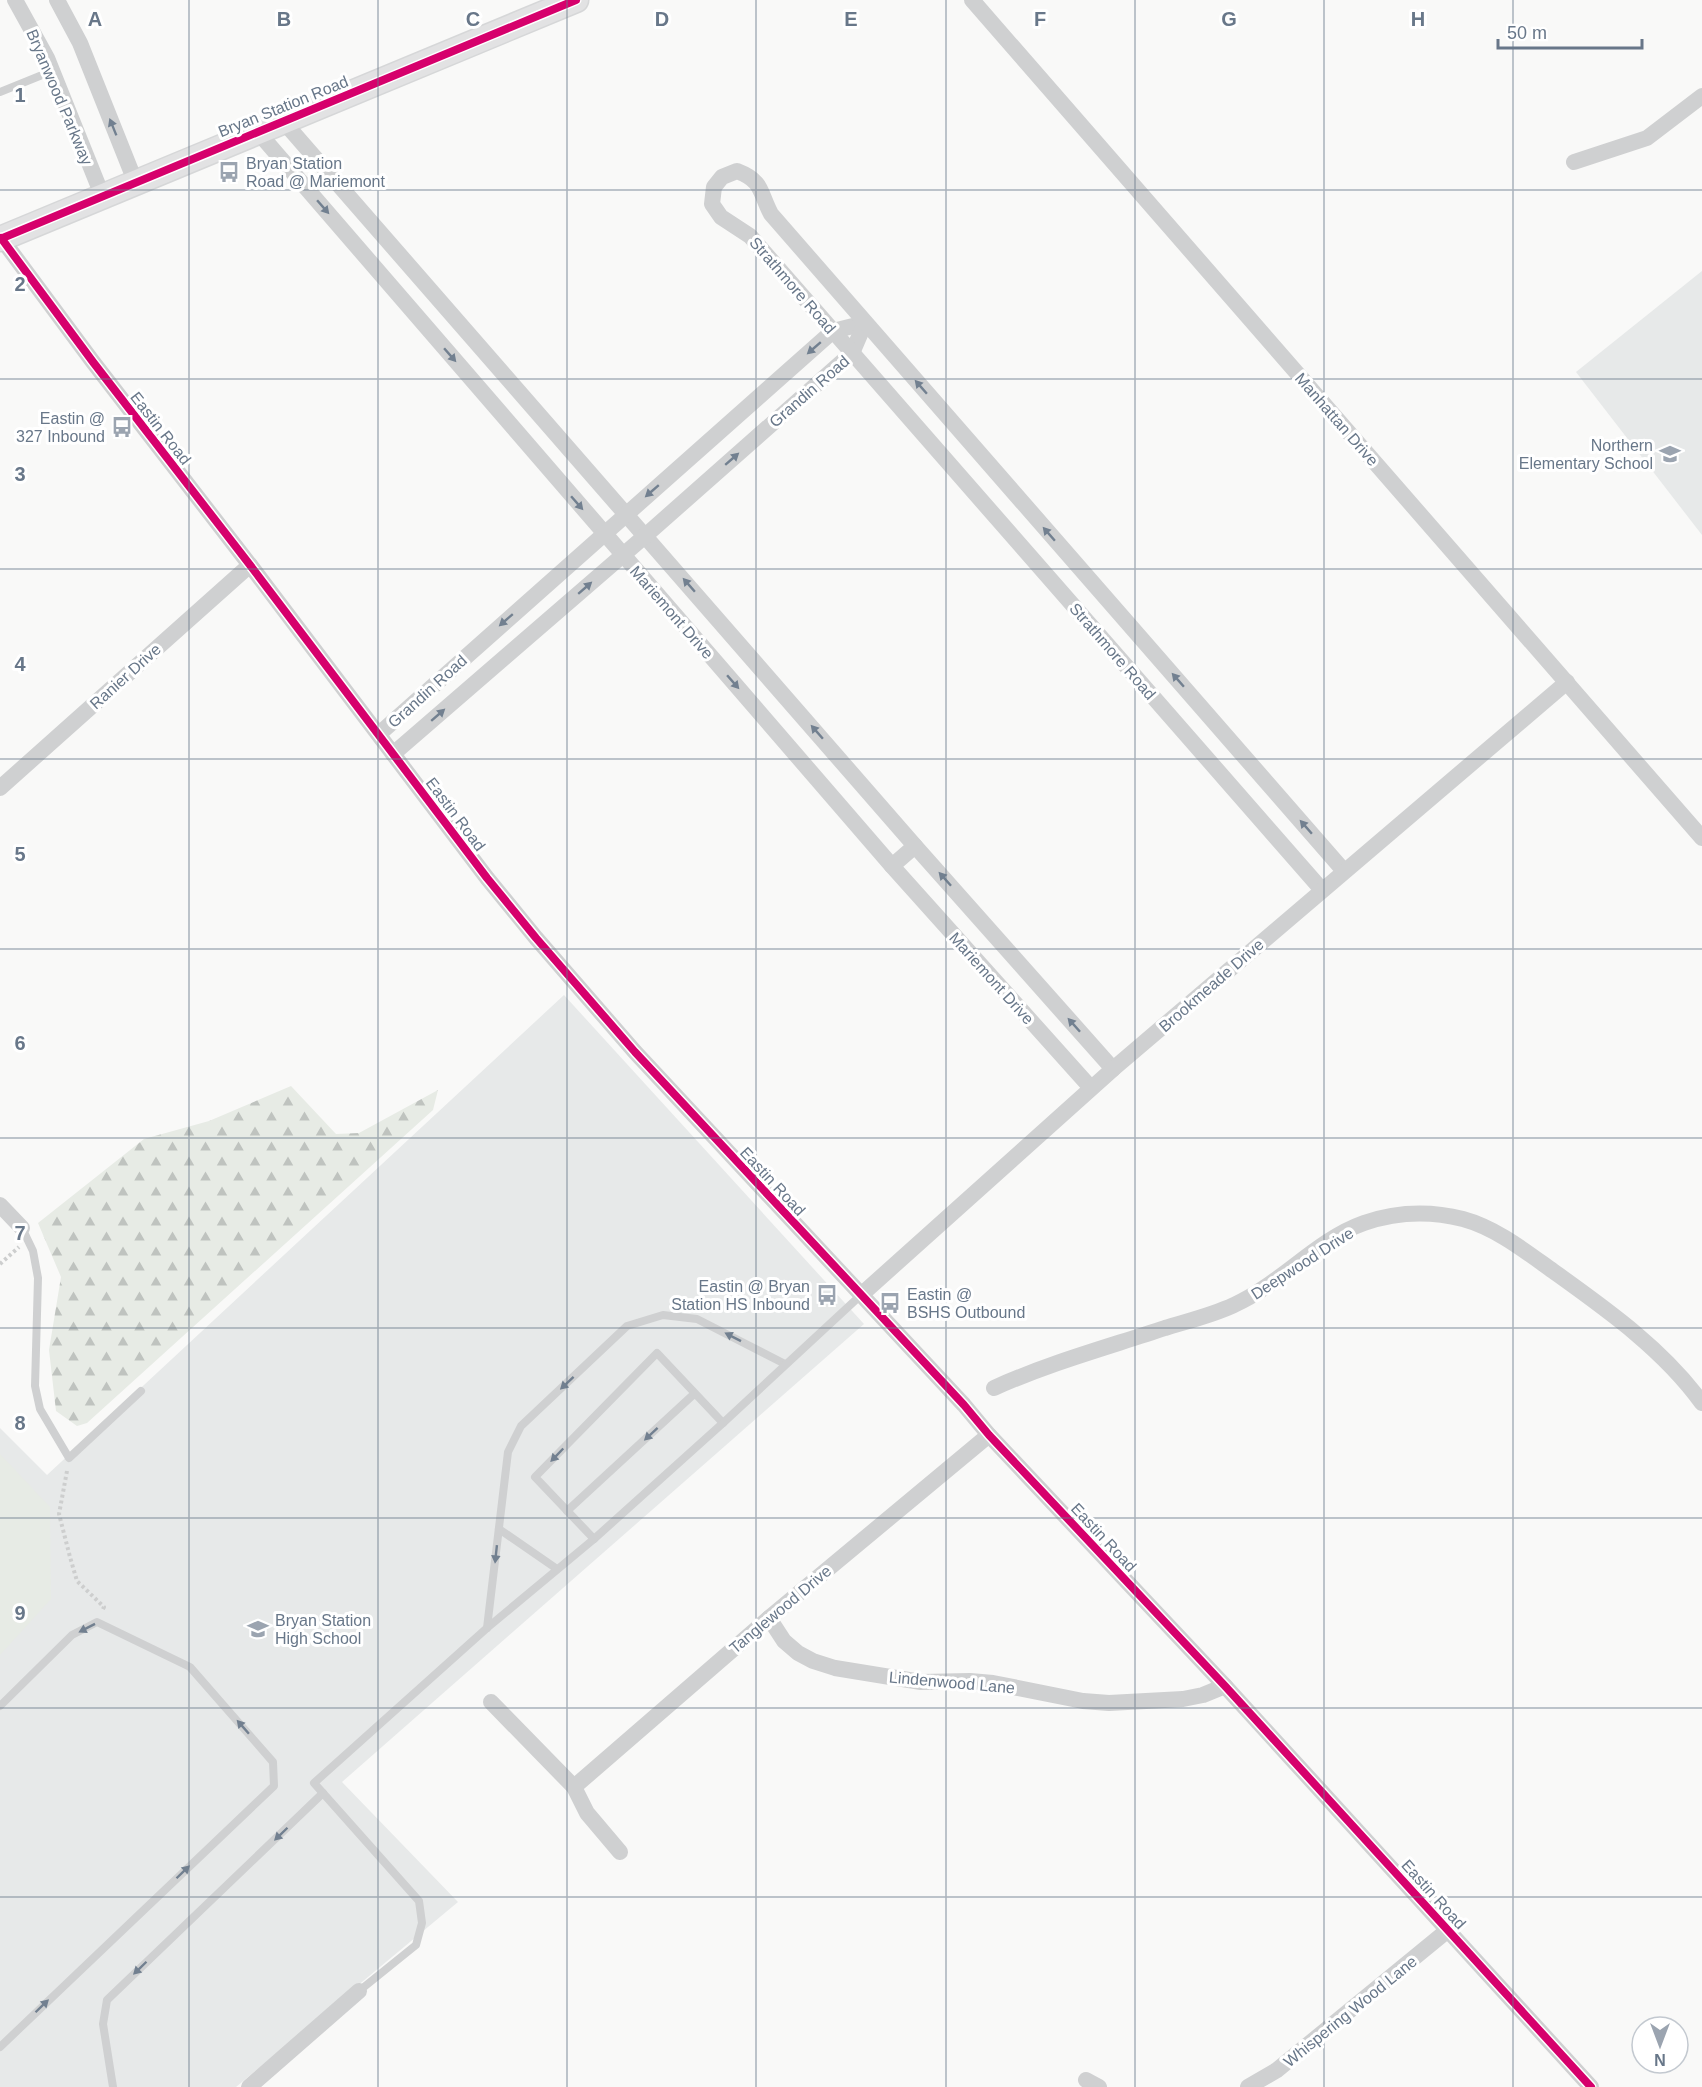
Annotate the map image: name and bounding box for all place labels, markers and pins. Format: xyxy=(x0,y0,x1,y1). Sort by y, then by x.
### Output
place label: Bryan Station Road @ Mariemont xyxy=(246,155,386,190)
bus stop icon: Bryan Station Road @ Mariemont xyxy=(217,160,241,184)
place label: Eastin @ 327 Inbound xyxy=(16,410,105,445)
bus stop icon: Eastin @ 327 Inbound xyxy=(110,415,134,439)
place label: Northern Elementary School xyxy=(1519,437,1653,472)
school or university icon: Northern Elementary School xyxy=(1658,442,1682,466)
place label: Eastin @ Bryan Station HS Inbound xyxy=(671,1278,810,1313)
bus stop icon: Eastin @ Bryan Station HS Inbound xyxy=(815,1283,839,1307)
place label: Eastin @ BSHS Outbound xyxy=(907,1286,1025,1321)
bus stop icon: Eastin @ BSHS Outbound xyxy=(878,1291,902,1315)
place label: Bryan Station High School xyxy=(275,1612,371,1647)
school or university icon: Bryan Station High School xyxy=(246,1617,270,1641)

